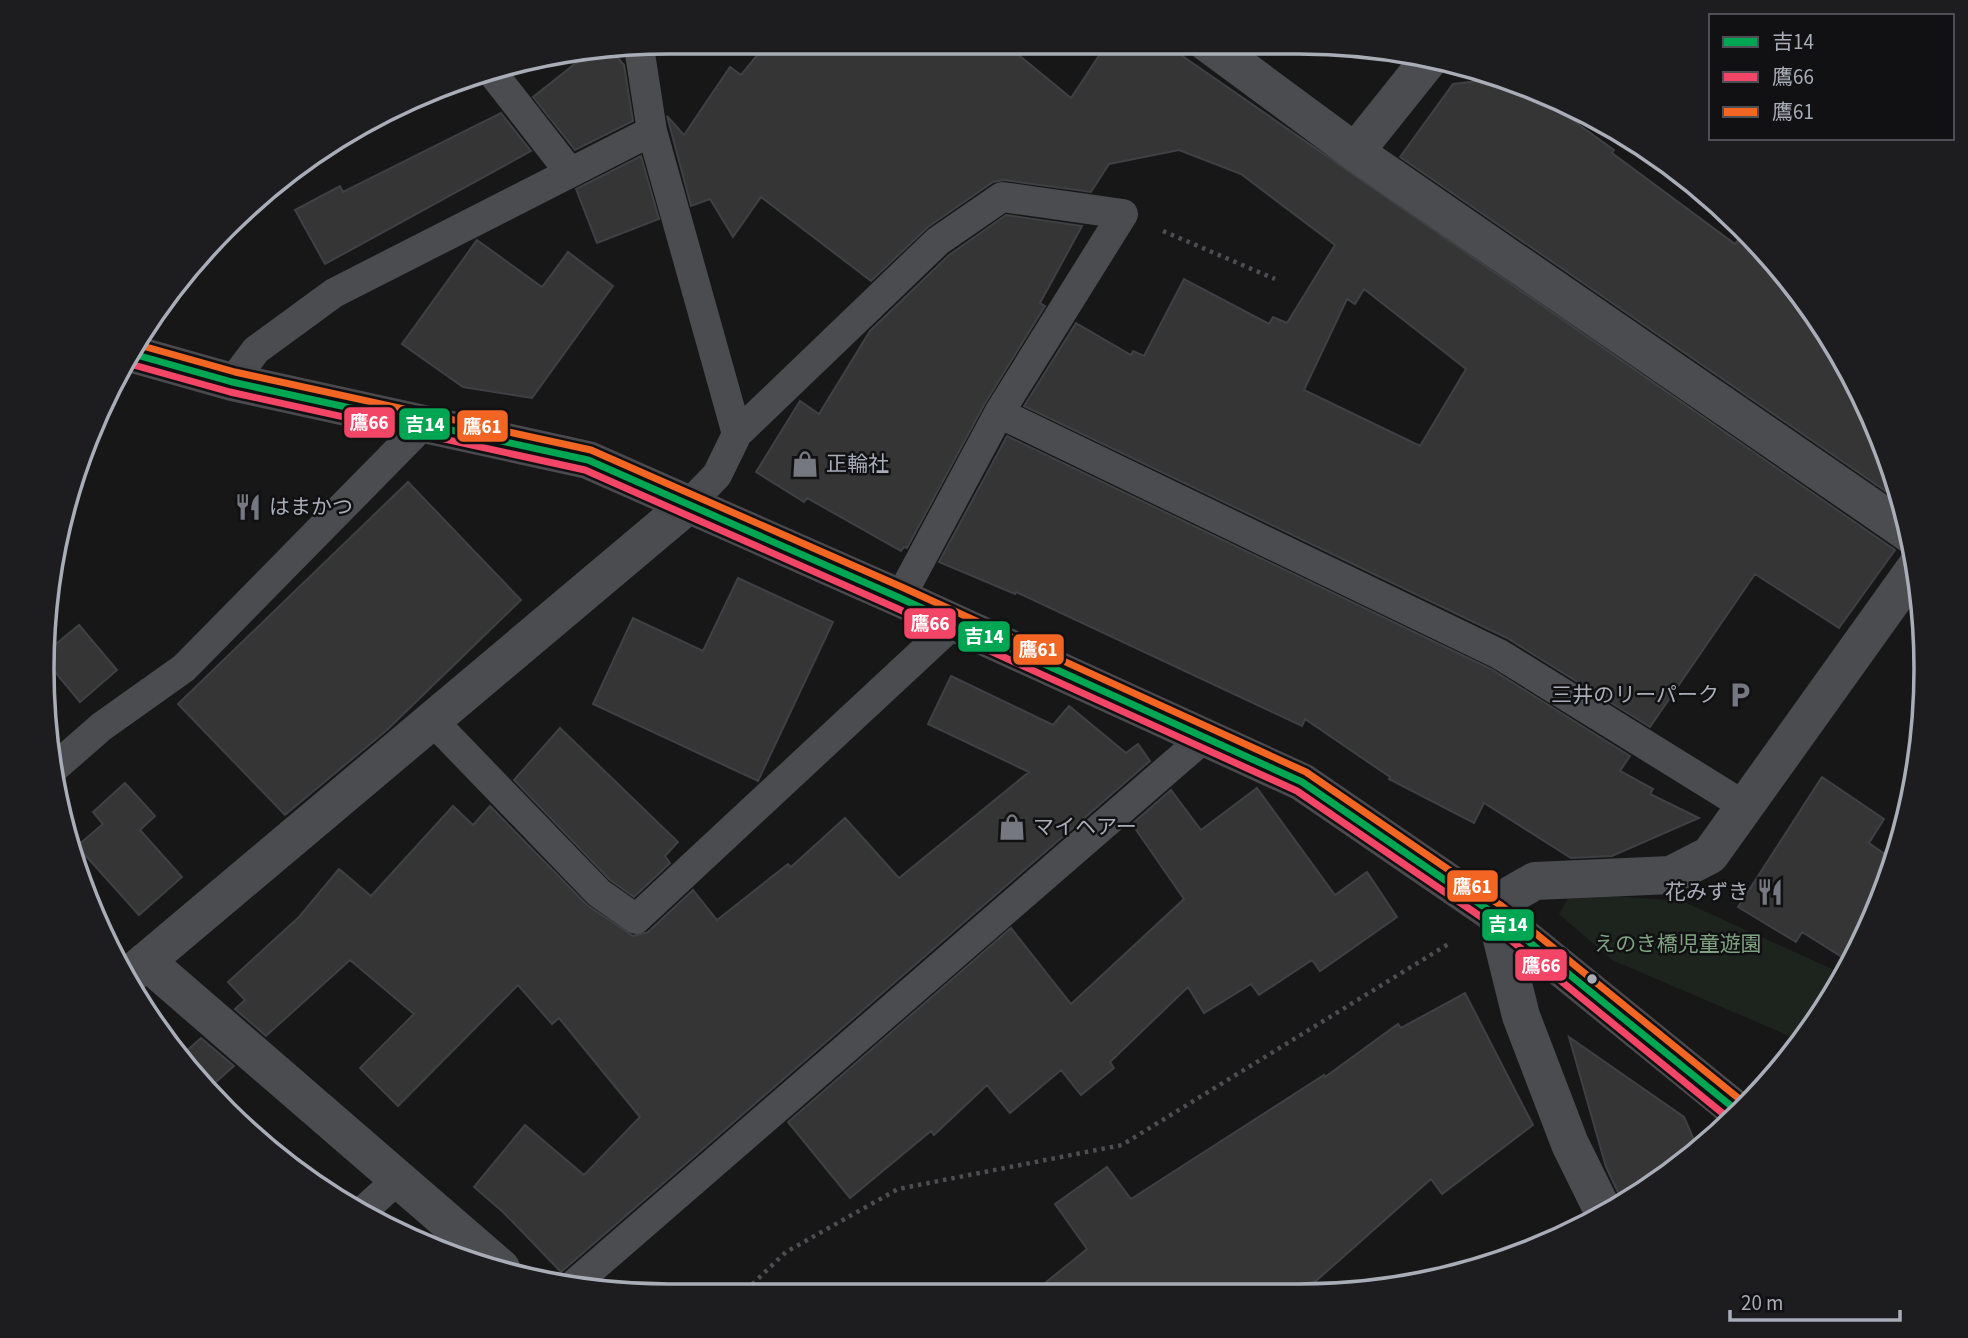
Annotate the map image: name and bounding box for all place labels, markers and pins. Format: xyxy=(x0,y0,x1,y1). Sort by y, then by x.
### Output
shop icon: 正輪社 xyxy=(790,449,820,479)
place label: 正輪社 xyxy=(826,449,889,479)
restaurant icon: はまかつ xyxy=(233,492,263,522)
place label: はまかつ xyxy=(269,492,353,522)
place label: 三井のリーパーク xyxy=(1551,680,1719,710)
parking icon: 三井のリーパーク xyxy=(1725,680,1755,710)
shop icon: マイヘアー xyxy=(997,812,1027,842)
place label: マイヘアー xyxy=(1033,812,1137,842)
place label: 花みずき xyxy=(1665,877,1749,907)
restaurant icon: 花みずき xyxy=(1755,877,1785,907)
unlabelled marker xyxy=(1585,972,1599,986)

